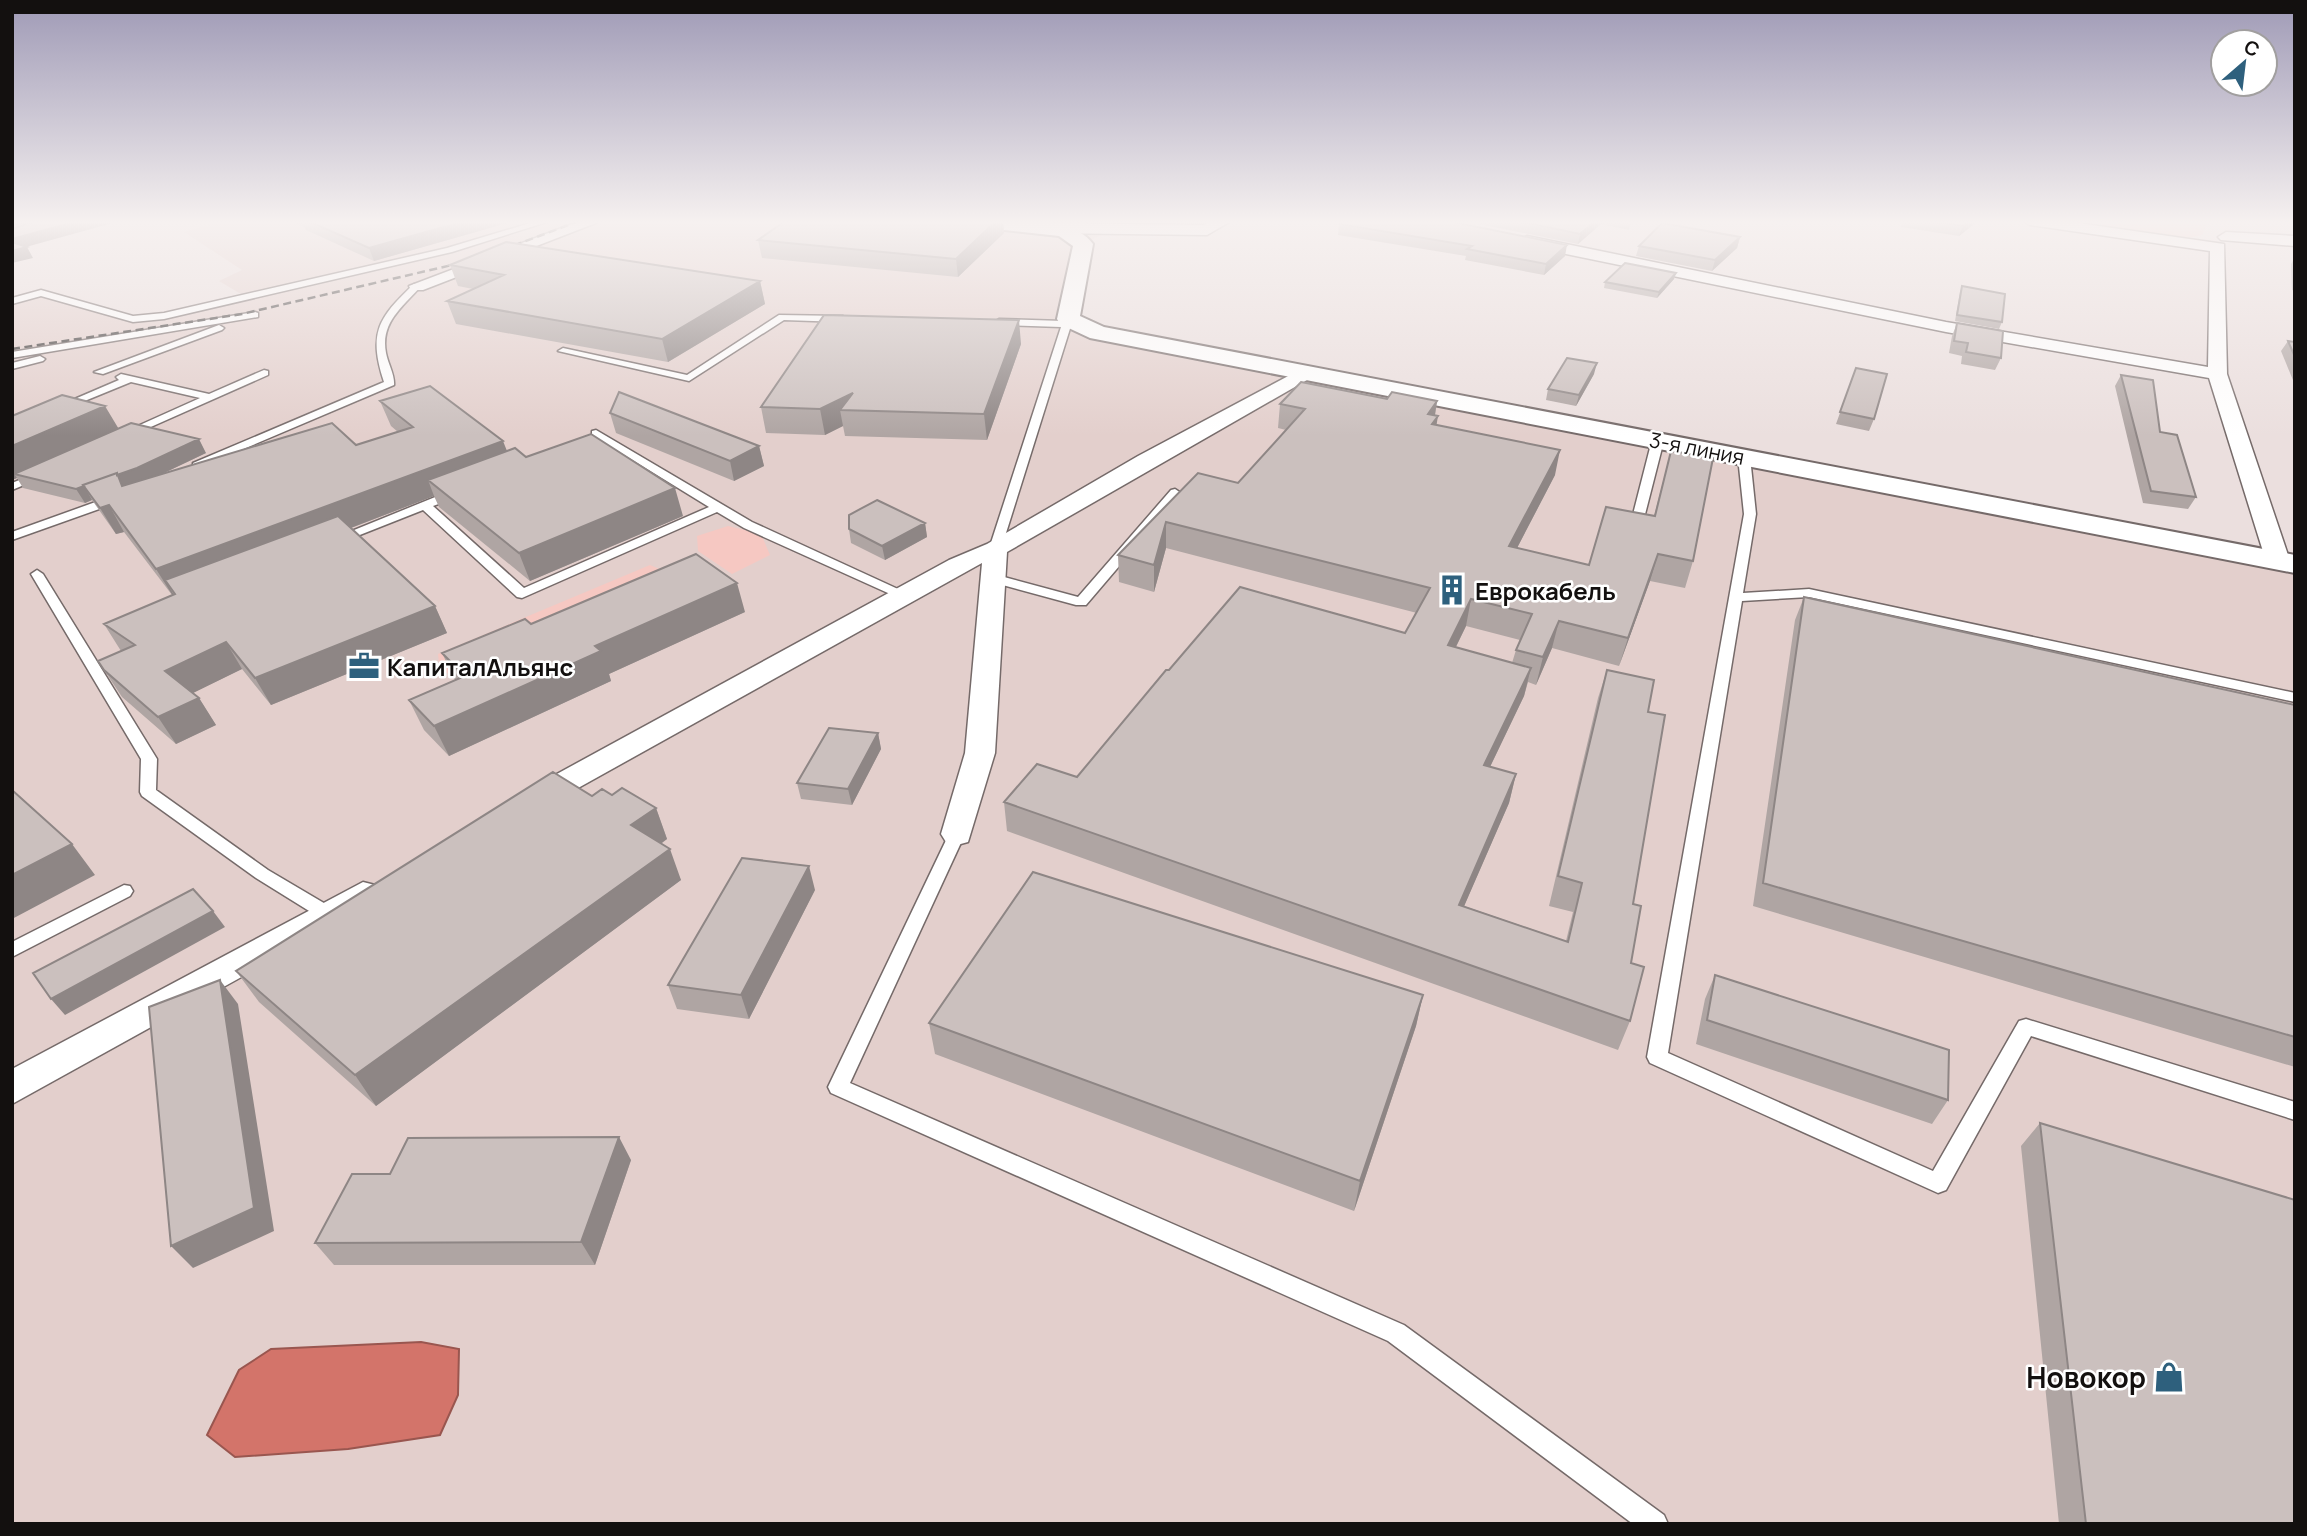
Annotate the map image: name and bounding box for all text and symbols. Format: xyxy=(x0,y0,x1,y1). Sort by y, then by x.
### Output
north arrow xyxy=(2209,28,2279,98)
text: С xyxy=(2240,33,2264,63)
street label: 3-я линия xyxy=(1647,425,1747,471)
building icon: Еврокабель xyxy=(1435,573,1469,607)
place label: Еврокабель xyxy=(1475,574,1616,607)
office icon: КапиталАльянс xyxy=(347,649,381,683)
place label: КапиталАльянс xyxy=(387,650,574,683)
place label: Новокор xyxy=(2026,1358,2146,1396)
shop icon: Новокор xyxy=(2152,1360,2186,1394)

